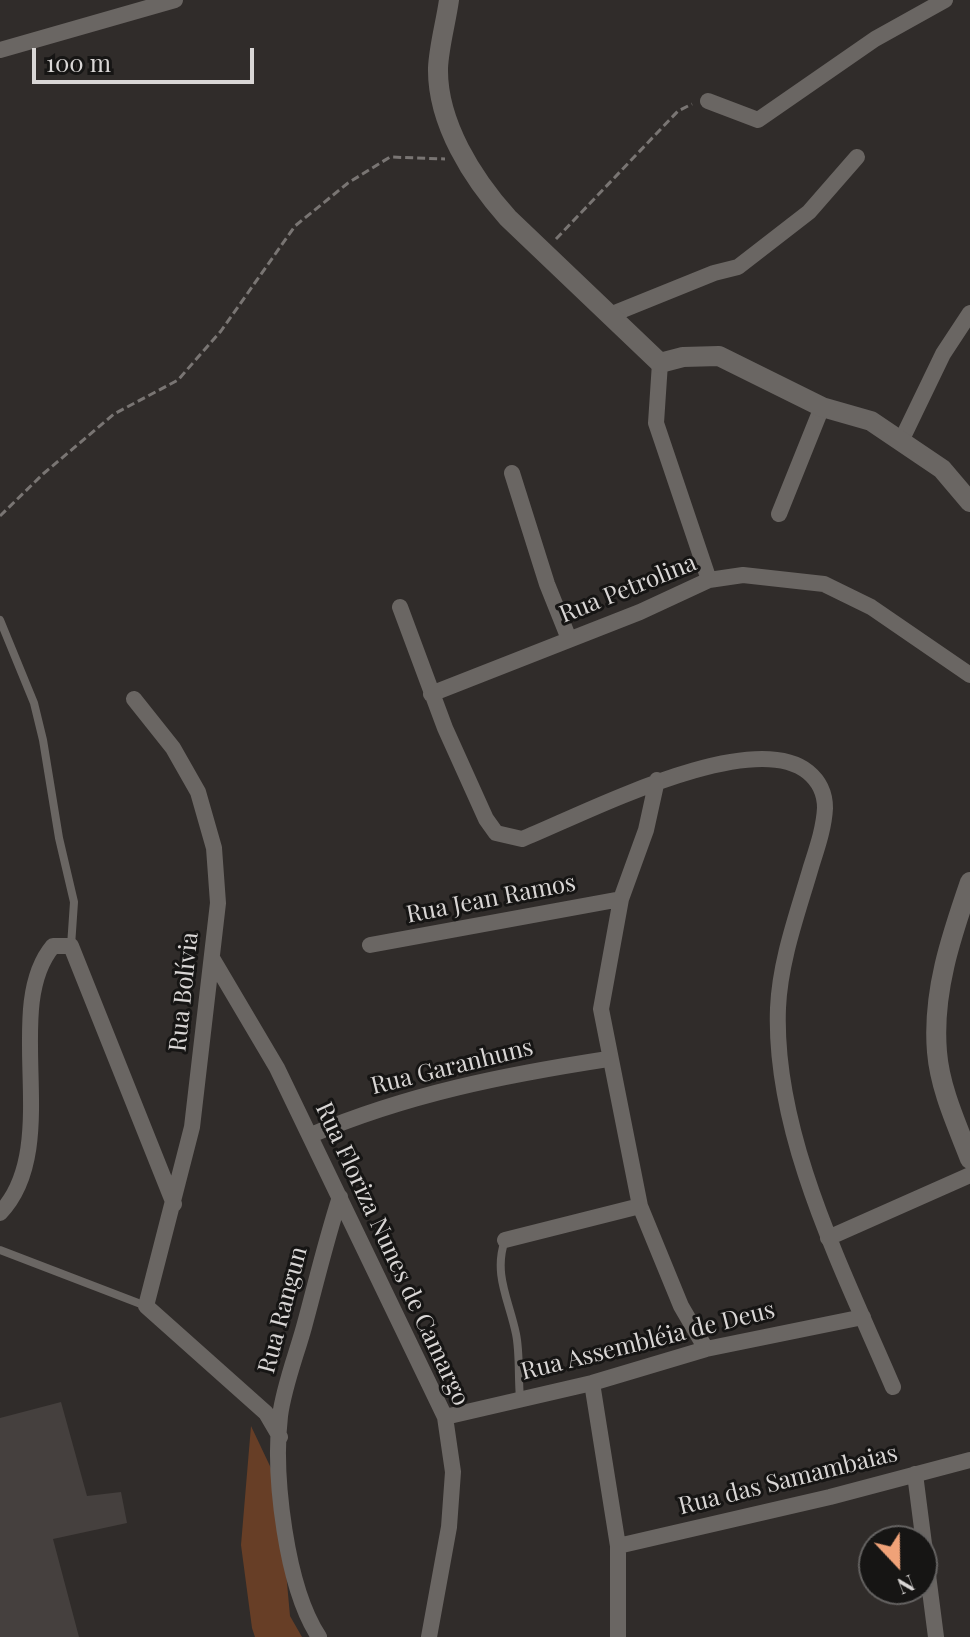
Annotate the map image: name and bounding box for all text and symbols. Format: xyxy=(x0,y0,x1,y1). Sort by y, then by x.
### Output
scale bar xyxy=(36,32,258,82)
text: 100 m xyxy=(46,46,111,78)
street label: Rua Petrolina xyxy=(555,548,701,630)
street label: Rua Jean Ramos xyxy=(404,868,578,930)
street label: Rua Bolívia xyxy=(163,931,205,1053)
street label: Rua Garanhuns xyxy=(368,1033,536,1101)
street label: Rua Floriza Nunes de Camargo xyxy=(309,1098,475,1410)
street label: Rua Rangun xyxy=(252,1244,314,1376)
street label: Rua Assembléia de Deus xyxy=(518,1295,778,1387)
street label: Rua das Samambaias xyxy=(676,1439,900,1521)
north arrow xyxy=(858,1525,938,1605)
text: N xyxy=(893,1569,919,1602)

